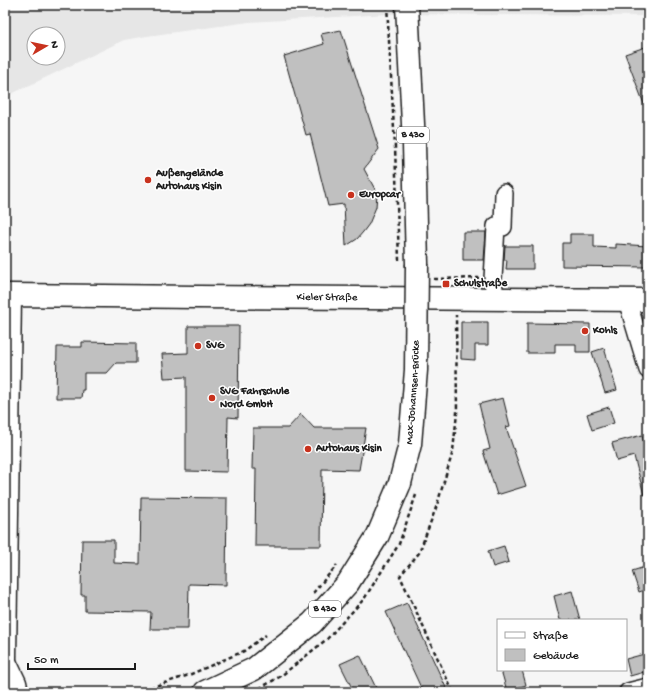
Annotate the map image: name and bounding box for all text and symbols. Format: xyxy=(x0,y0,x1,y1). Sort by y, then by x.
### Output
north arrow xyxy=(26,26,66,66)
text: N xyxy=(47,40,60,49)
road number: B 430 xyxy=(397,127,429,143)
place label: Außengelände Autohaus Kisin xyxy=(155,167,224,193)
marker: Außengelände Autohaus Kisin xyxy=(143,175,153,185)
place label: Europcar xyxy=(358,189,401,201)
marker: Europcar xyxy=(346,190,356,200)
place label: Schulstraße xyxy=(454,277,509,290)
marker: Schulstraße xyxy=(441,279,451,289)
street label: Kieler Straße xyxy=(297,292,358,304)
place label: Kohls xyxy=(592,325,618,337)
marker: Kohls xyxy=(580,326,590,336)
place label: SVG xyxy=(206,340,225,352)
street label: Max-Johannsen-Brücke xyxy=(404,340,422,445)
marker: SVG xyxy=(193,341,203,351)
place label: SVG Fahrschule Nord GmbH xyxy=(220,386,291,411)
marker: SVG Fahrschule Nord GmbH xyxy=(207,393,217,403)
place label: Autohaus Kisin xyxy=(315,442,383,455)
marker: Autohaus Kisin xyxy=(303,444,313,454)
road number: B 430 xyxy=(309,601,341,617)
legend xyxy=(497,619,627,671)
text: Straße xyxy=(533,630,569,644)
scale bar xyxy=(28,645,135,671)
text: Gebäude xyxy=(533,650,579,664)
text: 50 m xyxy=(34,654,59,668)

